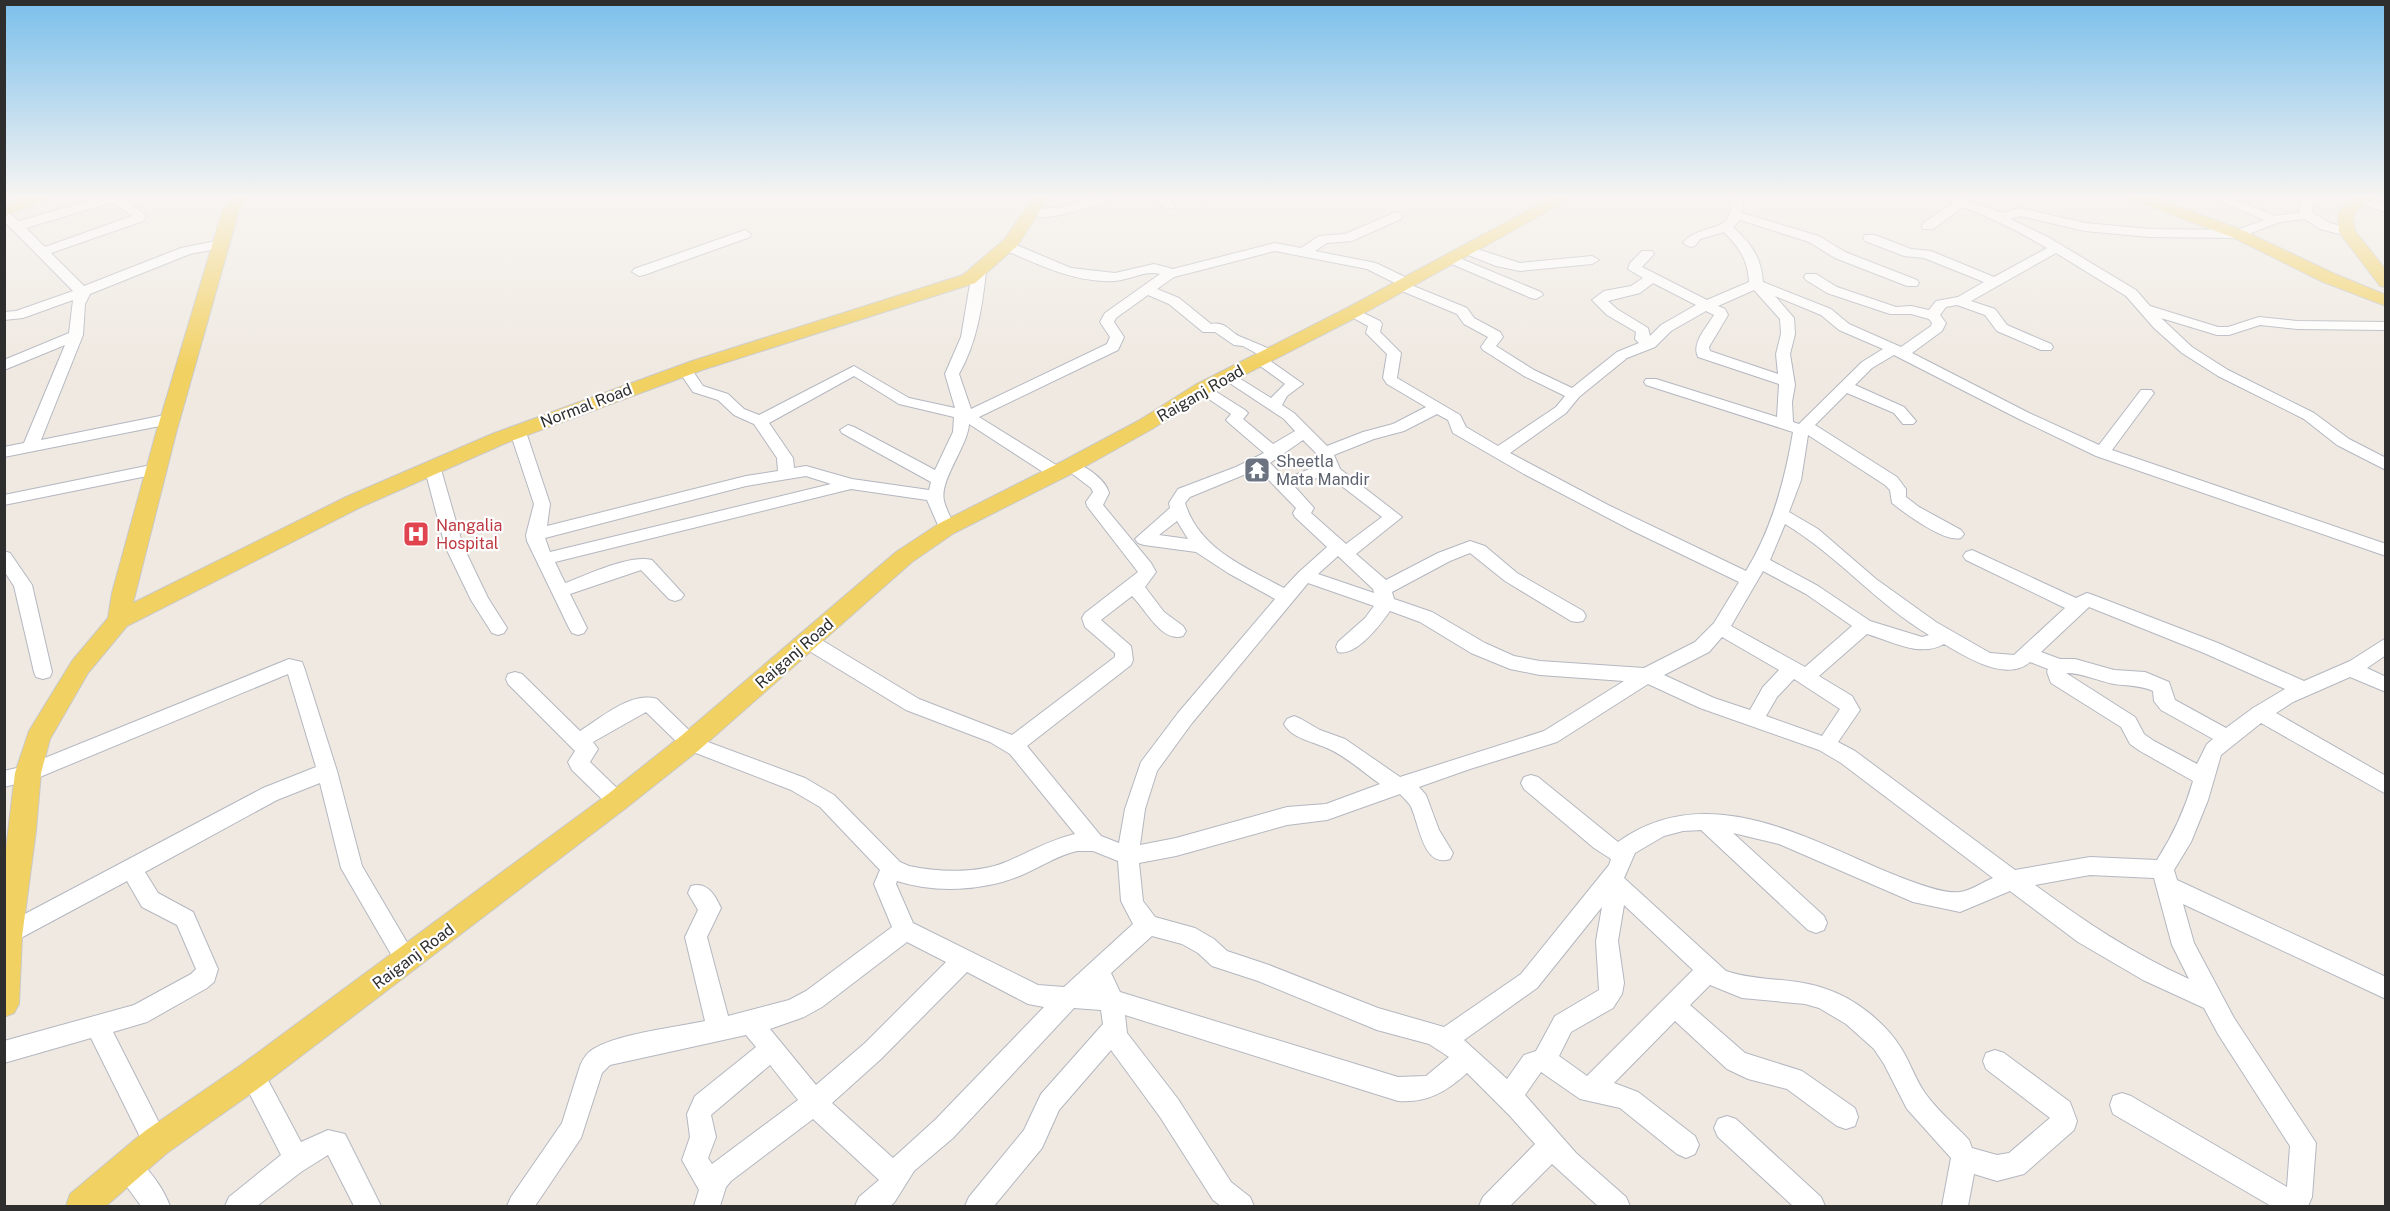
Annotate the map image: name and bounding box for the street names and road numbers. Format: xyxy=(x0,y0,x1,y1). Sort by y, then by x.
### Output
street label: Raiganj Road xyxy=(1153,361,1247,426)
street label: Normal Road xyxy=(538,379,635,432)
street label: Raiganj Road xyxy=(751,614,837,692)
street label: Raiganj Road xyxy=(369,920,458,993)

